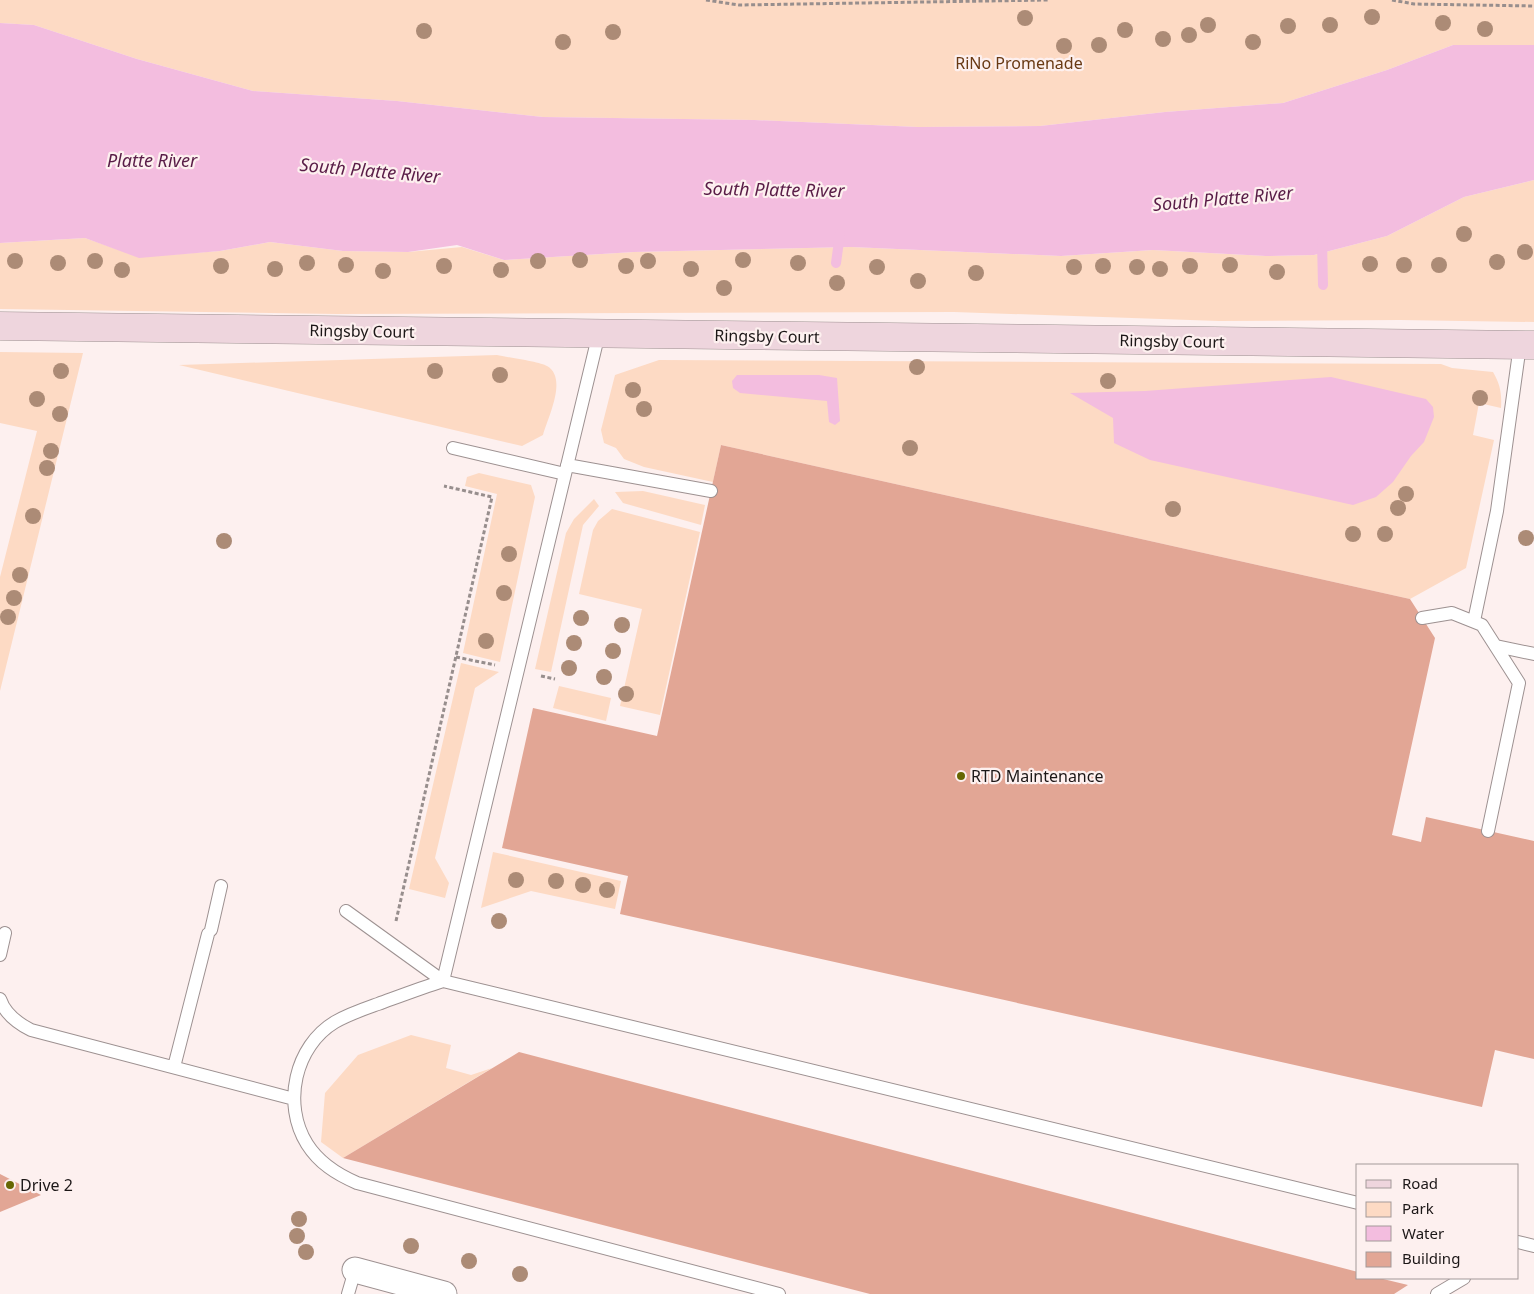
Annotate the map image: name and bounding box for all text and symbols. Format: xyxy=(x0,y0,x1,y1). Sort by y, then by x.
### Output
park label: RiNo Promenade xyxy=(955,52,1083,74)
water label: Platte River xyxy=(107,148,198,172)
water label: South Platte River xyxy=(299,152,442,188)
water label: South Platte River xyxy=(703,176,846,202)
water label: South Platte River xyxy=(1152,180,1295,216)
street label: Ringsby Court xyxy=(309,319,415,343)
street label: Ringsby Court xyxy=(714,324,820,348)
street label: Ringsby Court xyxy=(1119,329,1225,353)
place label: RTD Maintenance xyxy=(971,765,1103,787)
marker: RTD Maintenance xyxy=(955,770,967,782)
legend xyxy=(1356,1164,1519,1279)
text: Road xyxy=(1402,1173,1438,1193)
place label: Drive 2 xyxy=(20,1174,73,1196)
marker: Drive 2 xyxy=(4,1179,16,1191)
text: Park xyxy=(1402,1198,1434,1218)
text: Water xyxy=(1402,1223,1444,1243)
text: Building xyxy=(1402,1248,1460,1268)

